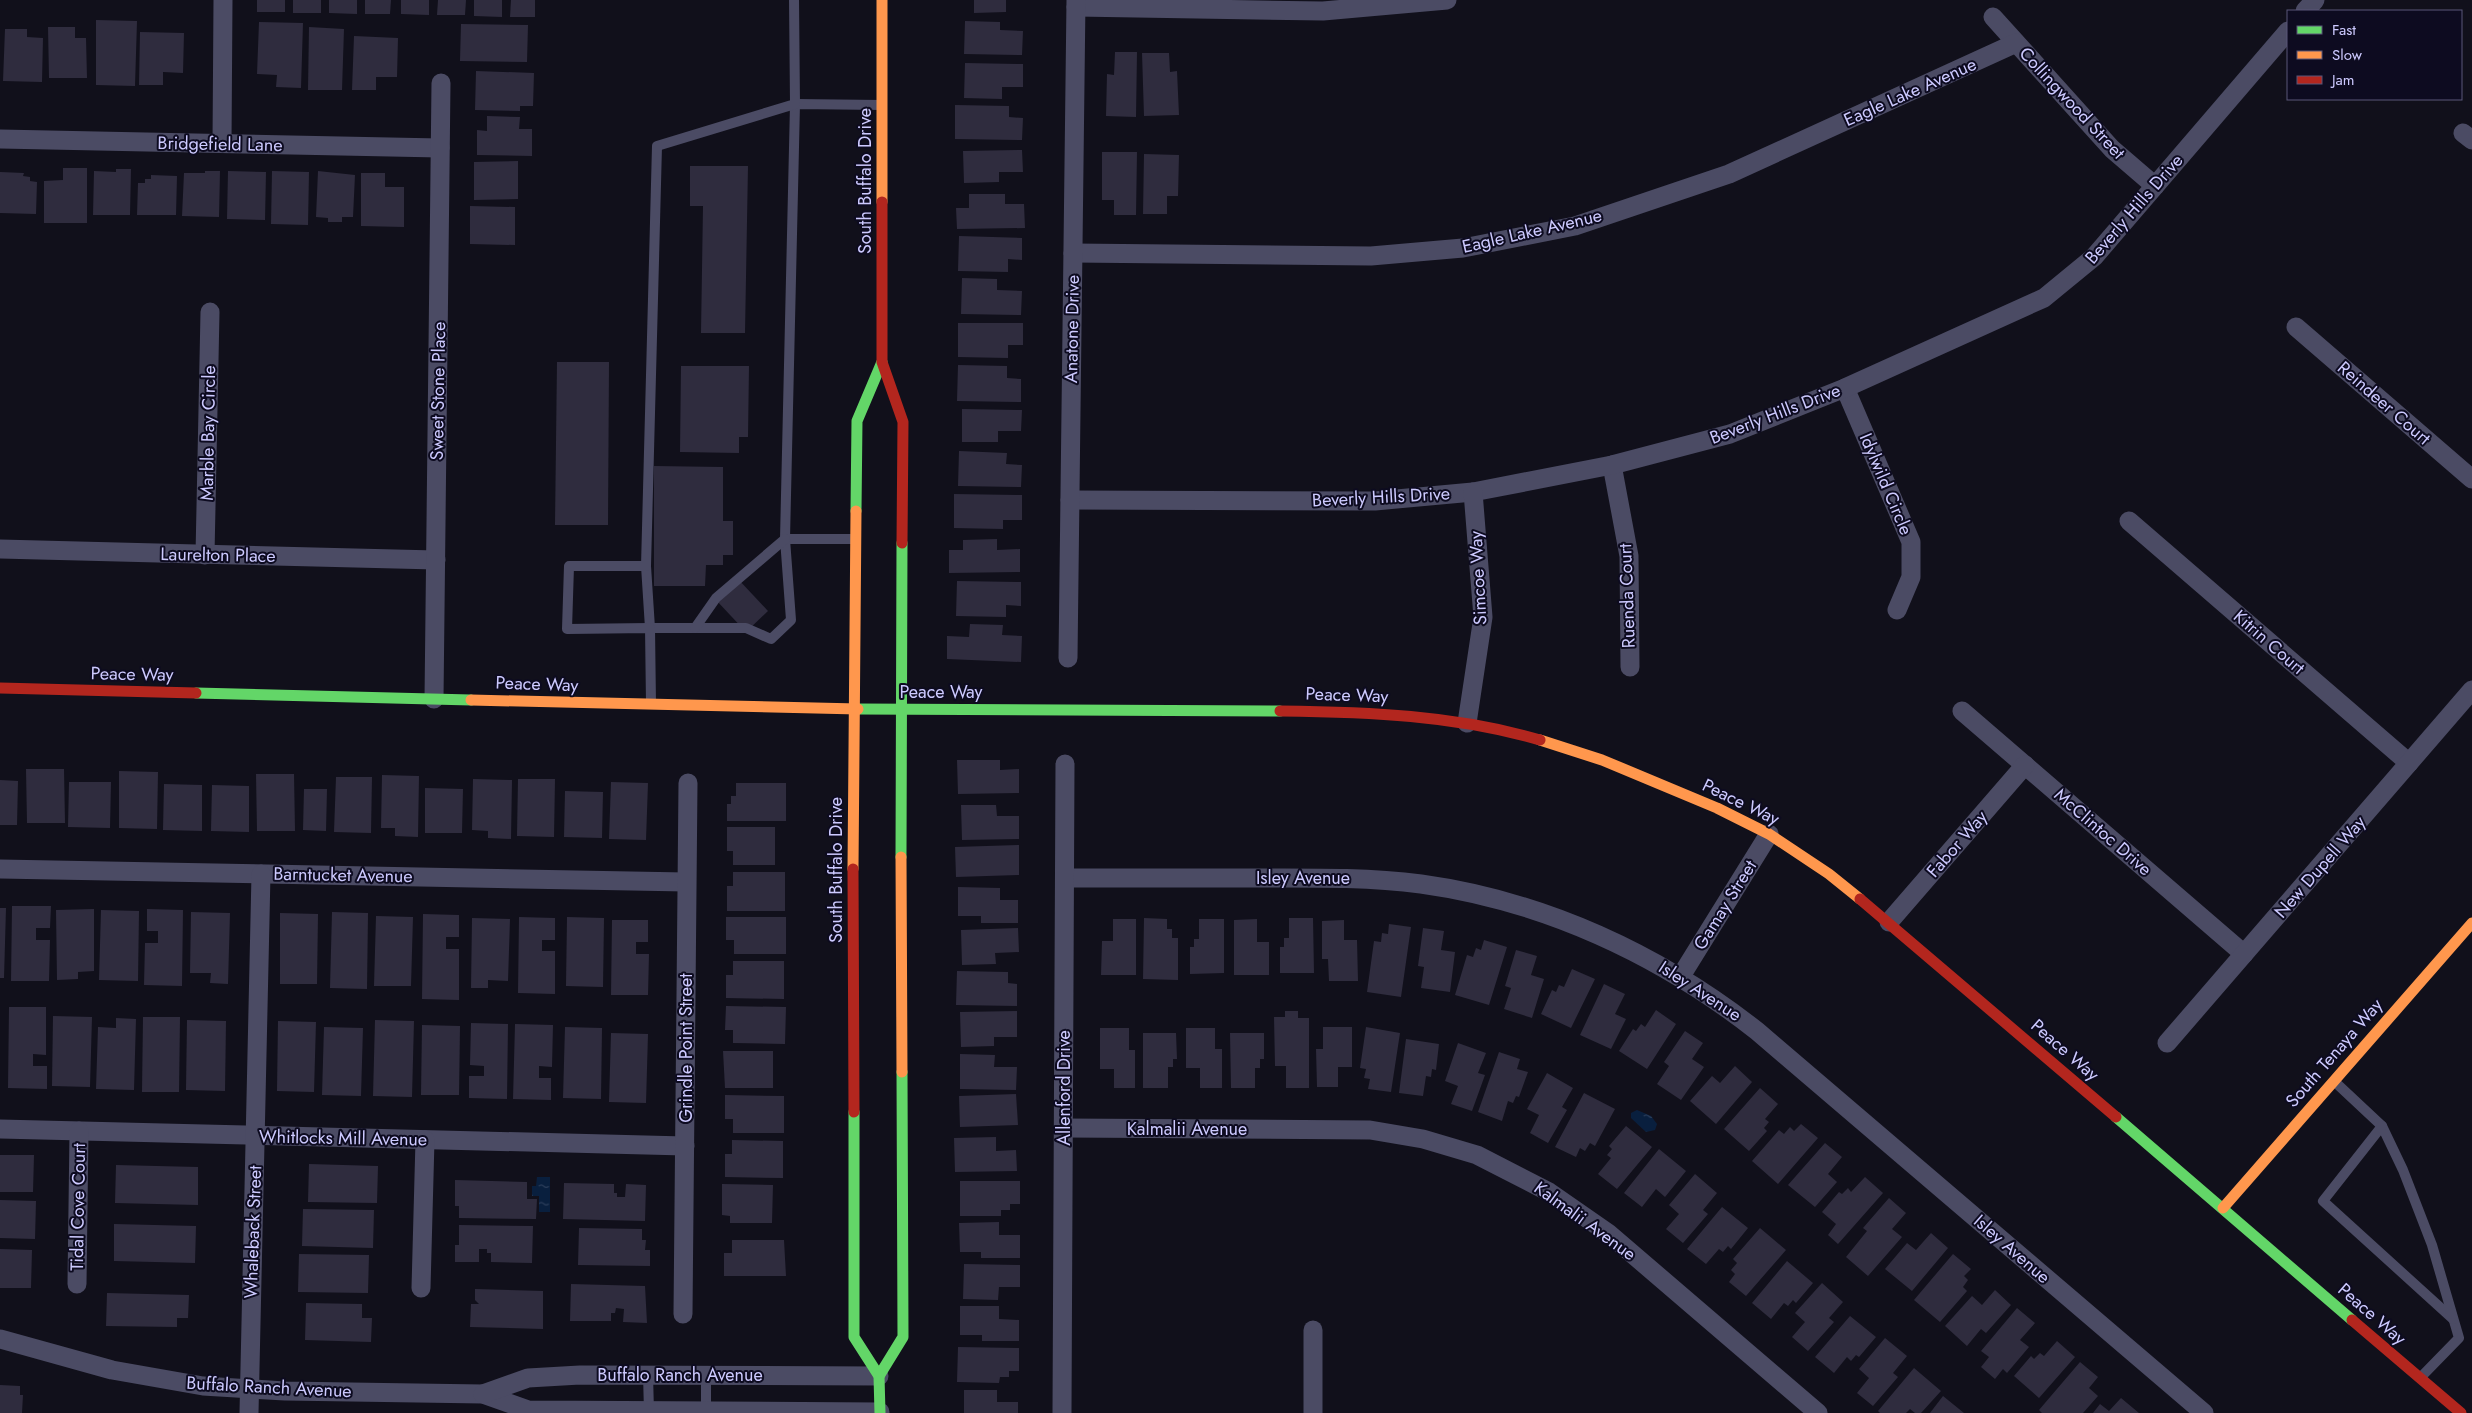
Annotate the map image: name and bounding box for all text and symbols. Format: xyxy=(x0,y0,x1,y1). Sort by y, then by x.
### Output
legend xyxy=(2287,10,2462,100)
text: Fast xyxy=(2332,19,2356,41)
street label: Collingwood Street xyxy=(2013,41,2131,165)
text: Slow xyxy=(2332,44,2363,66)
street label: Eagle Lake Avenue xyxy=(1839,51,1981,133)
text: Jam xyxy=(2330,69,2355,91)
street label: South Buffalo Drive xyxy=(852,108,878,254)
street label: Bridgefield Lane xyxy=(157,130,283,158)
street label: Beverly Hills Drive xyxy=(2079,148,2189,270)
street label: Eagle Lake Avenue xyxy=(1460,202,1604,260)
street label: Anatone Drive xyxy=(1058,275,1086,383)
street label: Sweet Stone Place xyxy=(424,321,452,461)
street label: Reindeer Court xyxy=(2332,355,2437,451)
street label: Marble Bay Circle xyxy=(194,365,222,501)
street label: Beverly Hills Drive xyxy=(1706,377,1844,451)
street label: Idylwild Circle xyxy=(1853,429,1919,539)
street label: Beverly Hills Drive xyxy=(1311,480,1451,514)
street label: Simcoe Way xyxy=(1463,530,1493,626)
street label: Laurelton Place xyxy=(160,541,276,569)
street label: Ruenda Court xyxy=(1612,543,1642,649)
street label: Kitrin Court xyxy=(2228,604,2311,681)
street label: Peace Way xyxy=(90,660,174,688)
street label: Peace Way xyxy=(495,670,579,698)
street label: Peace Way xyxy=(899,679,983,705)
street label: Peace Way xyxy=(1305,681,1389,709)
street label: Peace Way xyxy=(1698,772,1784,832)
street label: McClintoc Drive xyxy=(2048,782,2158,882)
street label: South Buffalo Drive xyxy=(823,797,849,943)
street label: Fabor Way xyxy=(1921,805,1994,883)
street label: New Dupell Way xyxy=(2268,810,2372,924)
street label: Gamay Street xyxy=(1687,855,1763,955)
street label: Barntucket Avenue xyxy=(273,861,413,889)
street label: Isley Avenue xyxy=(1256,865,1350,891)
street label: Isley Avenue xyxy=(1653,954,1747,1028)
street label: Grindle Point Street xyxy=(673,973,699,1123)
street label: South Tenaya Way xyxy=(2279,993,2389,1113)
street label: Peace Way xyxy=(2025,1013,2105,1087)
street label: Allenford Drive xyxy=(1051,1030,1077,1146)
street label: Kalmalii Avenue xyxy=(1127,1116,1247,1142)
street label: Whitlocks Mill Avenue xyxy=(259,1124,427,1152)
street label: Tidal Cove Court xyxy=(64,1142,92,1271)
street label: Whaleback Street xyxy=(238,1164,268,1299)
street label: Kalmalii Avenue xyxy=(1529,1175,1641,1267)
street label: Isley Avenue xyxy=(1968,1208,2056,1290)
street label: Peace Way xyxy=(2332,1277,2412,1351)
street label: Buffalo Ranch Avenue xyxy=(597,1362,763,1388)
street label: Buffalo Ranch Avenue xyxy=(186,1370,352,1404)

